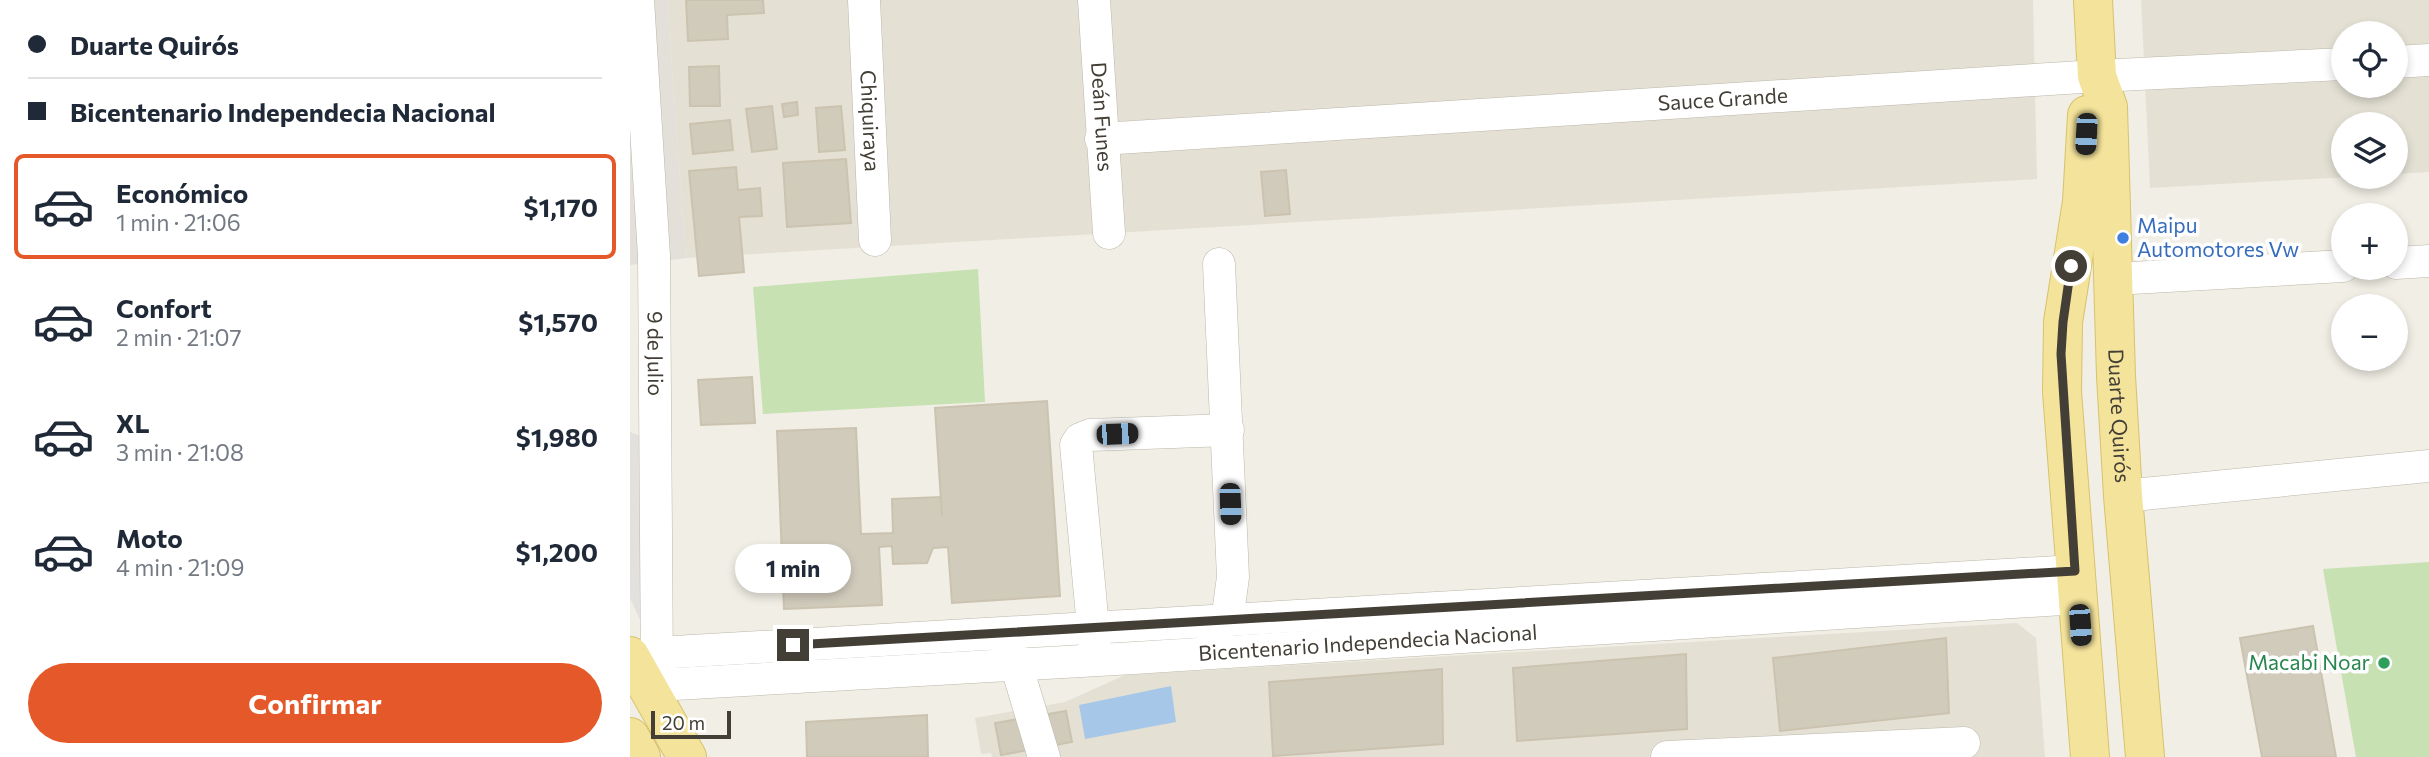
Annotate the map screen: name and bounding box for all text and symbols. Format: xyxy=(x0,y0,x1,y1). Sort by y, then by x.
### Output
map controls xyxy=(2331,21,2408,371)
button: locate xyxy=(2331,21,2408,98)
text: Duarte Quirós xyxy=(70,29,239,60)
street label: Deán Funes xyxy=(1087,61,1119,172)
street label: Chiquiraya xyxy=(856,69,886,172)
street label: Sauce Grande xyxy=(1657,82,1789,115)
text: Bicentenario Independecia Nacional xyxy=(70,96,496,127)
car xyxy=(2075,112,2098,156)
button: layers xyxy=(2331,112,2408,189)
icon: car xyxy=(32,175,95,238)
text: Económico xyxy=(116,177,248,208)
text: $1,170 xyxy=(524,191,598,222)
button: + xyxy=(2331,203,2408,280)
text: 1 min · 21:06 xyxy=(116,208,241,236)
place label: Maipu Automotores Vw xyxy=(2137,212,2299,261)
marker: Maipu Automotores Vw xyxy=(2115,230,2131,246)
route start xyxy=(2055,250,2087,282)
icon: car xyxy=(32,290,95,353)
text: Confort xyxy=(116,292,212,323)
button: − xyxy=(2331,294,2408,371)
text: $1,570 xyxy=(518,306,598,337)
street label: 9 de Julio xyxy=(643,311,669,396)
text: 2 min · 21:07 xyxy=(116,323,242,351)
street label: Duarte Quirós xyxy=(2104,348,2136,484)
icon: car xyxy=(32,405,95,468)
text: XL xyxy=(116,407,150,438)
text: $1,980 xyxy=(516,421,598,452)
car xyxy=(1096,423,1139,445)
text: 3 min · 21:08 xyxy=(116,438,244,466)
car xyxy=(1219,483,1242,525)
icon: car xyxy=(32,520,95,583)
text: Moto xyxy=(116,522,183,553)
text: $1,200 xyxy=(516,536,598,567)
callout: 1 min xyxy=(735,544,851,592)
text: 4 min · 21:09 xyxy=(116,553,245,581)
text: 1 min xyxy=(766,554,820,582)
car xyxy=(2069,603,2092,647)
street label: Bicentenario Independecia Nacional xyxy=(1197,618,1538,665)
route end xyxy=(777,629,809,661)
place label: Macabi Noar xyxy=(2248,649,2370,674)
marker: Macabi Noar xyxy=(2376,655,2392,671)
button: Confirmar xyxy=(28,663,602,743)
scale bar xyxy=(651,708,732,740)
text: 20 m xyxy=(662,711,705,734)

